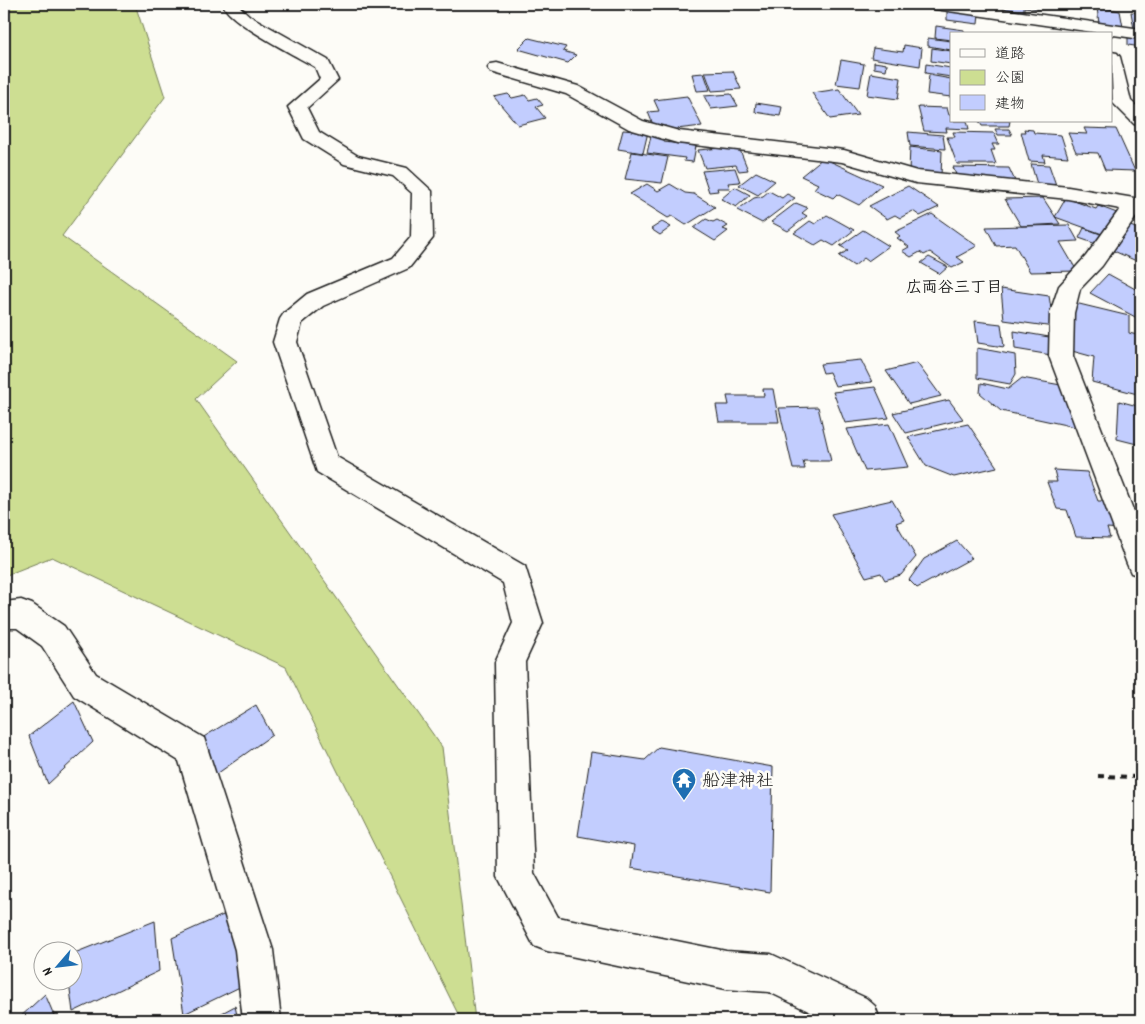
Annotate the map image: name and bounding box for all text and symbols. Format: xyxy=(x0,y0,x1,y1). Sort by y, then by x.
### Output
legend xyxy=(950,32,1112,122)
text: 道路 xyxy=(995,44,1025,66)
text: 公園 xyxy=(995,68,1025,90)
text: 建物 xyxy=(995,94,1025,116)
district label: 広両谷三丁目 xyxy=(906,277,1002,300)
temple icon: 船津神社 xyxy=(671,767,697,801)
place label: 船津神社 xyxy=(702,770,774,795)
north arrow xyxy=(32,942,82,992)
text: N xyxy=(38,963,59,979)

